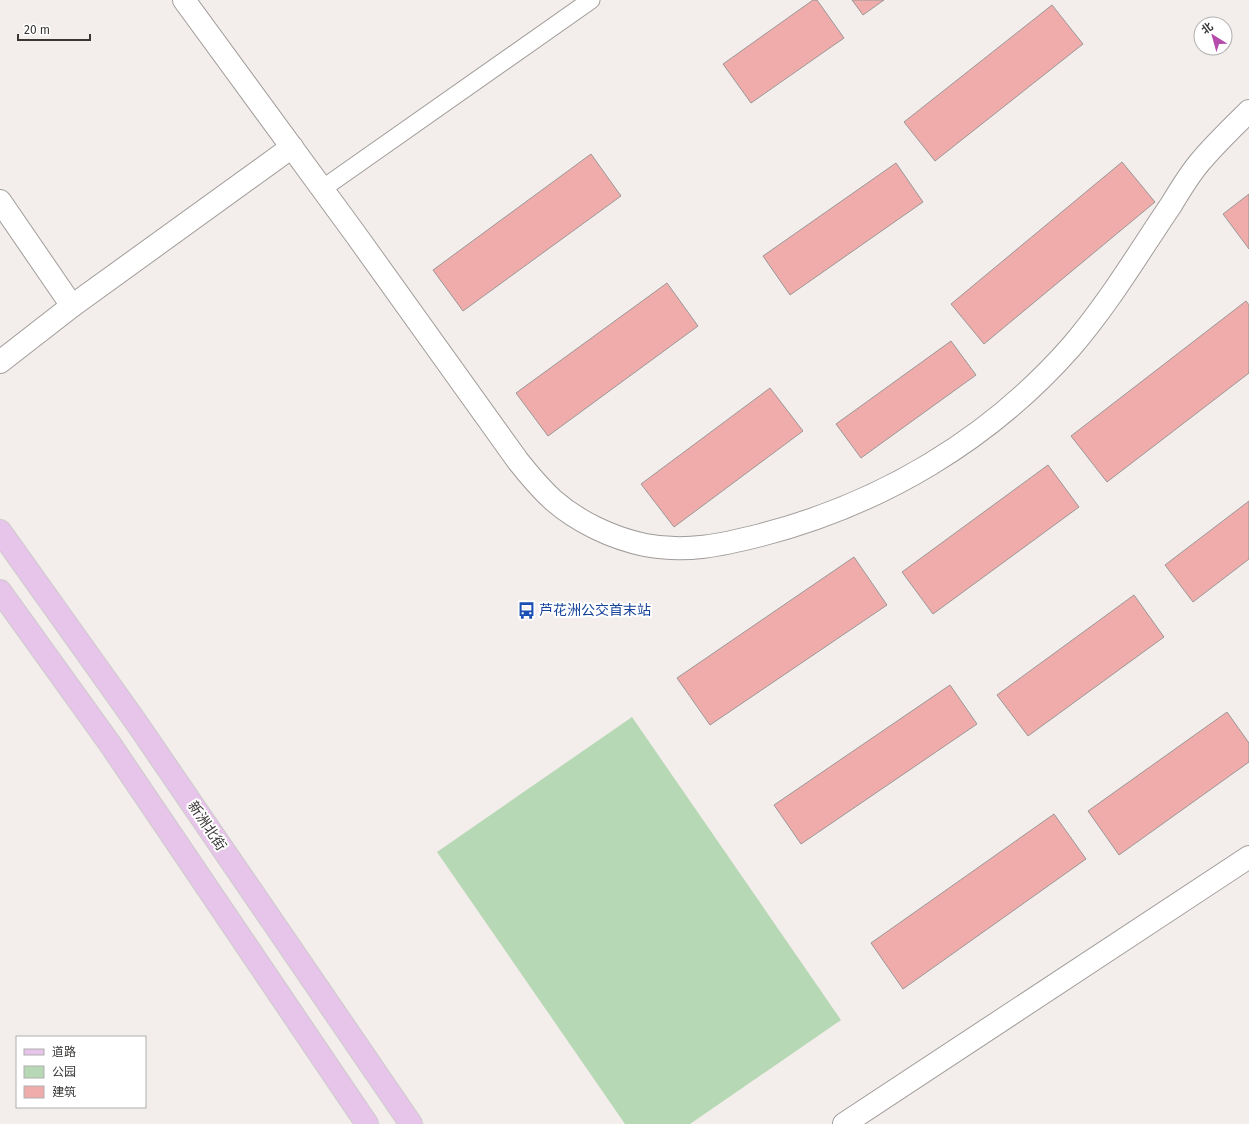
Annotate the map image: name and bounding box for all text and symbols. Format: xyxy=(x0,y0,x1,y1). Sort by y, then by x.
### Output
scale bar xyxy=(18,16,90,42)
north arrow xyxy=(1193,16,1233,56)
text: 北 xyxy=(1199,20,1216,37)
text: 20 m xyxy=(24,23,50,37)
bus stop icon: 芦花洲公交首末站 xyxy=(516,600,536,620)
place label: 芦花洲公交首末站 xyxy=(539,602,651,619)
street label: 新洲北街 xyxy=(184,798,230,854)
legend xyxy=(16,1036,146,1108)
text: 道路 xyxy=(52,1045,76,1059)
text: 公园 xyxy=(52,1065,76,1079)
text: 建筑 xyxy=(52,1085,76,1099)

